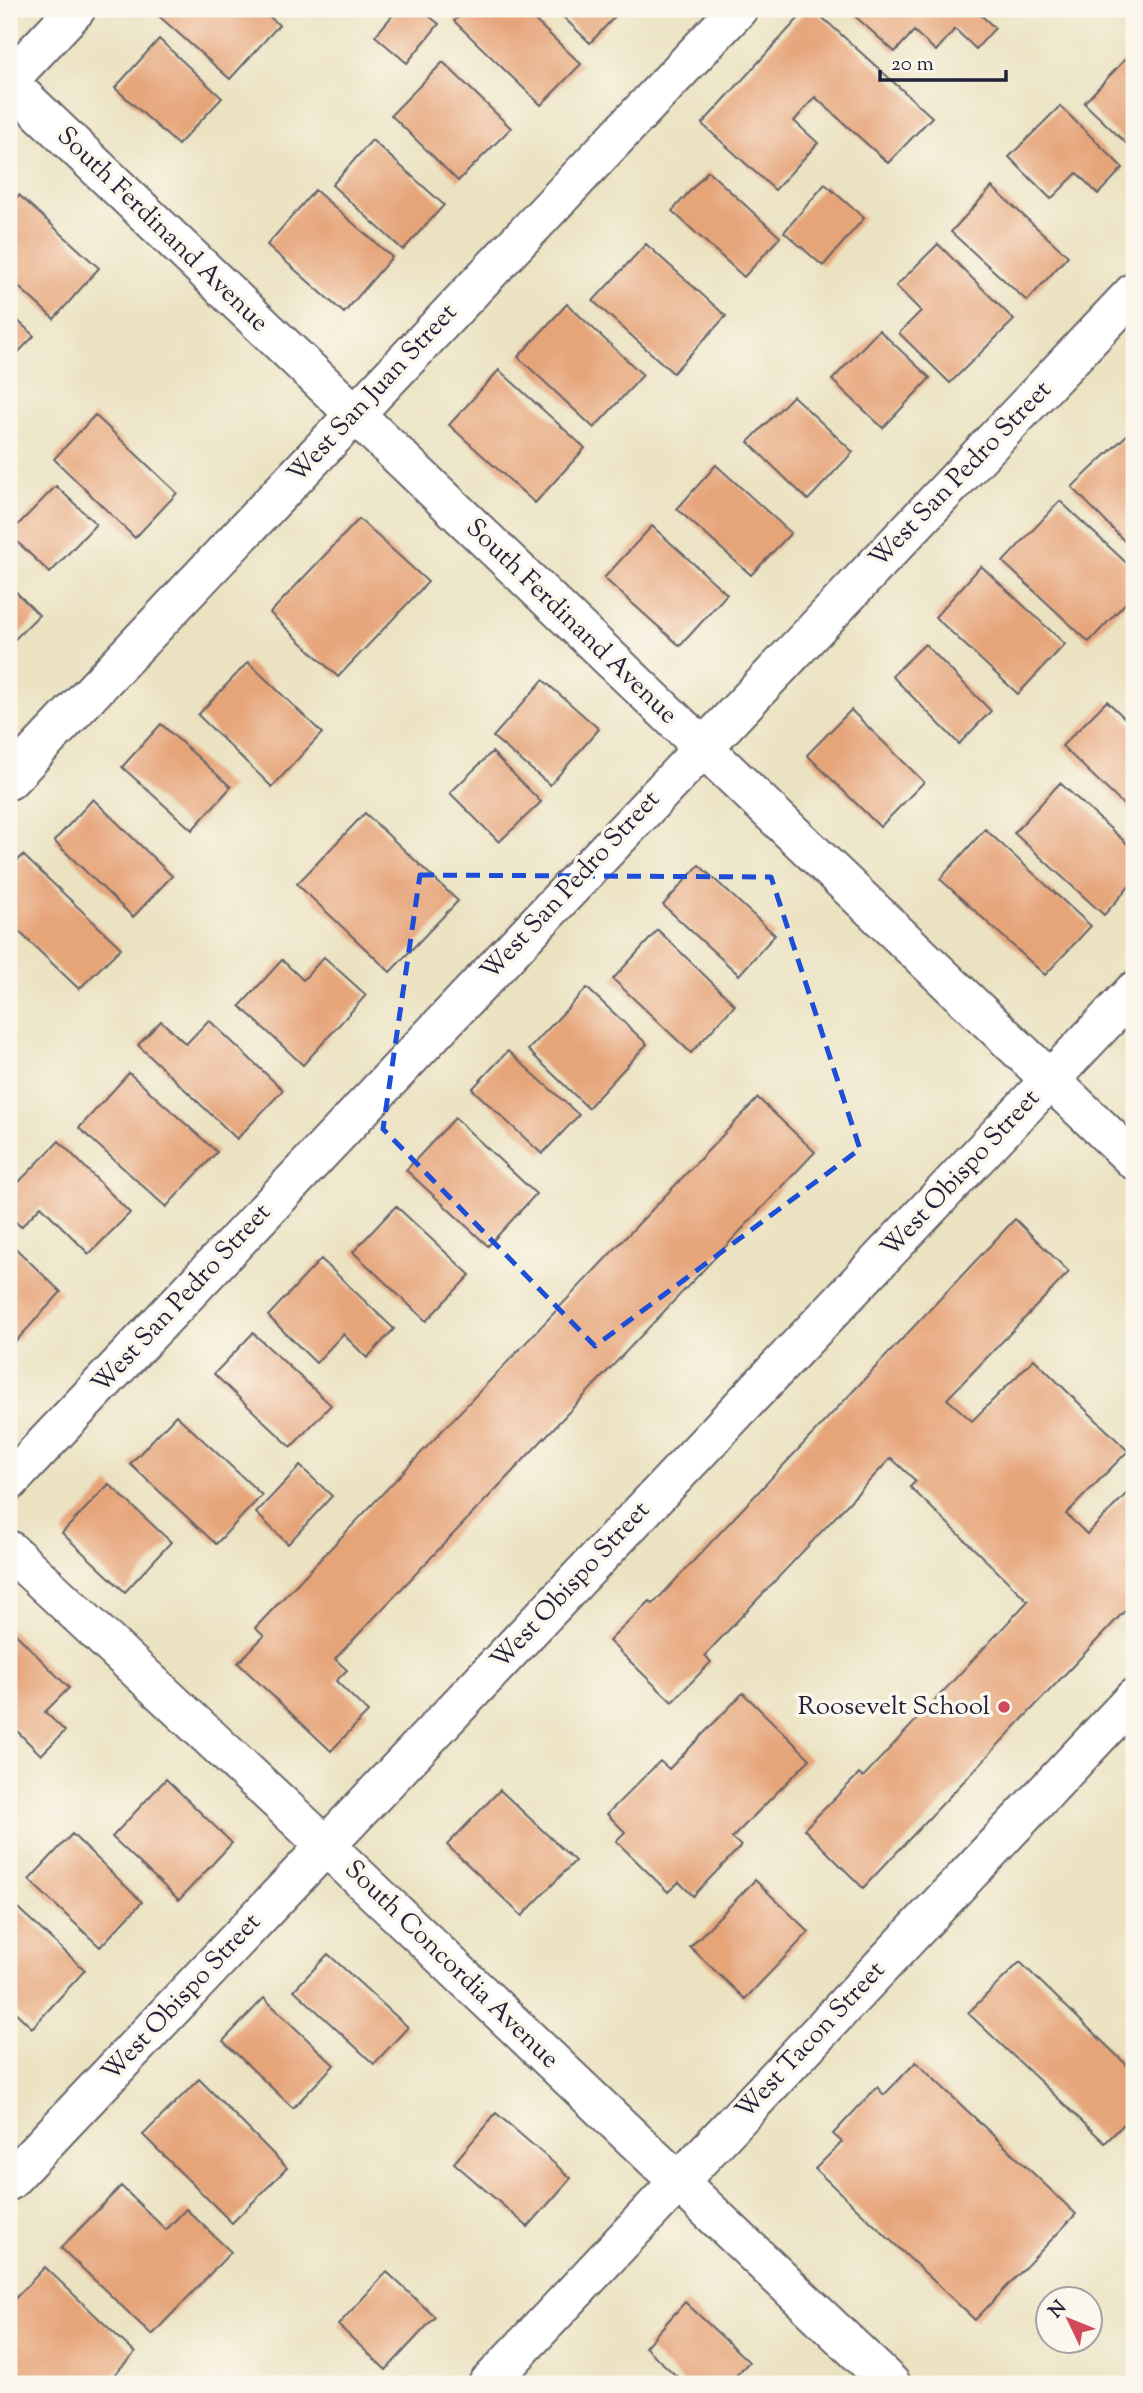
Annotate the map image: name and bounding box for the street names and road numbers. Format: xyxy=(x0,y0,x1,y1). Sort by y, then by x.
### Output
street label: South Ferdinand Avenue xyxy=(48,119,276,341)
street label: West San Juan Street xyxy=(280,296,466,492)
street label: West San Pedro Street xyxy=(861,373,1061,577)
street label: South Ferdinand Avenue xyxy=(457,511,685,733)
street label: West San Pedro Street xyxy=(473,783,669,989)
street label: West Obispo Street xyxy=(873,1081,1049,1266)
street label: West San Pedro Street xyxy=(84,1196,280,1402)
street label: West Obispo Street xyxy=(483,1493,659,1678)
street label: South Concordia Avenue xyxy=(335,1852,567,2078)
street label: West Obispo Street xyxy=(94,1905,270,2090)
street label: West Tacon Street xyxy=(728,1953,894,2128)

